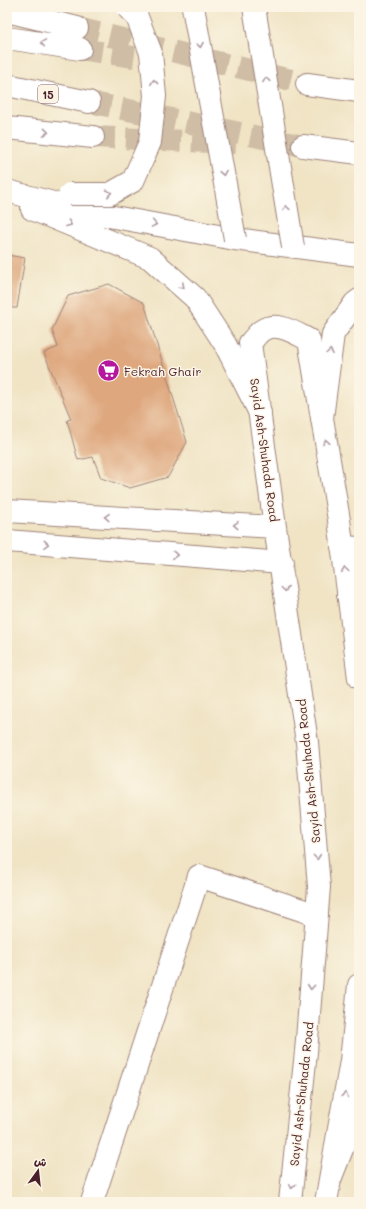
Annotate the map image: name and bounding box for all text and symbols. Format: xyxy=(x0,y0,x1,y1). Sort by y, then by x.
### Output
one-way arrow xyxy=(40,39,46,48)
one-way arrow xyxy=(195,42,204,48)
one-way arrow xyxy=(262,77,270,83)
one-way arrow xyxy=(150,79,159,85)
road number: 15 xyxy=(38,85,58,103)
one-way arrow xyxy=(43,127,49,136)
one-way arrow xyxy=(219,170,227,176)
one-way arrow xyxy=(105,189,112,197)
one-way arrow xyxy=(283,205,291,211)
one-way arrow xyxy=(65,220,72,228)
one-way arrow xyxy=(151,220,157,228)
one-way arrow xyxy=(177,281,185,288)
one-way arrow xyxy=(326,349,335,355)
supermarket icon: Fekrah Ghair xyxy=(95,358,121,384)
place label: Fekrah Ghair xyxy=(124,363,201,379)
street label: Sayid Ash-Shuhada Road xyxy=(247,377,283,523)
one-way arrow xyxy=(322,438,330,445)
one-way arrow xyxy=(104,513,110,521)
one-way arrow xyxy=(233,520,239,529)
one-way arrow xyxy=(43,540,49,549)
one-way arrow xyxy=(172,550,179,559)
one-way arrow xyxy=(341,567,350,573)
one-way arrow xyxy=(280,586,289,592)
street label: Sayid Ash-Shuhada Road xyxy=(292,698,324,844)
one-way arrow xyxy=(312,854,321,860)
one-way arrow xyxy=(306,984,315,990)
street label: Sayid Ash-Shuhada Road xyxy=(285,1021,317,1167)
one-way arrow xyxy=(340,1092,349,1098)
north arrow xyxy=(18,1151,58,1191)
text: ش xyxy=(33,1152,49,1170)
one-way arrow xyxy=(288,1183,297,1189)

